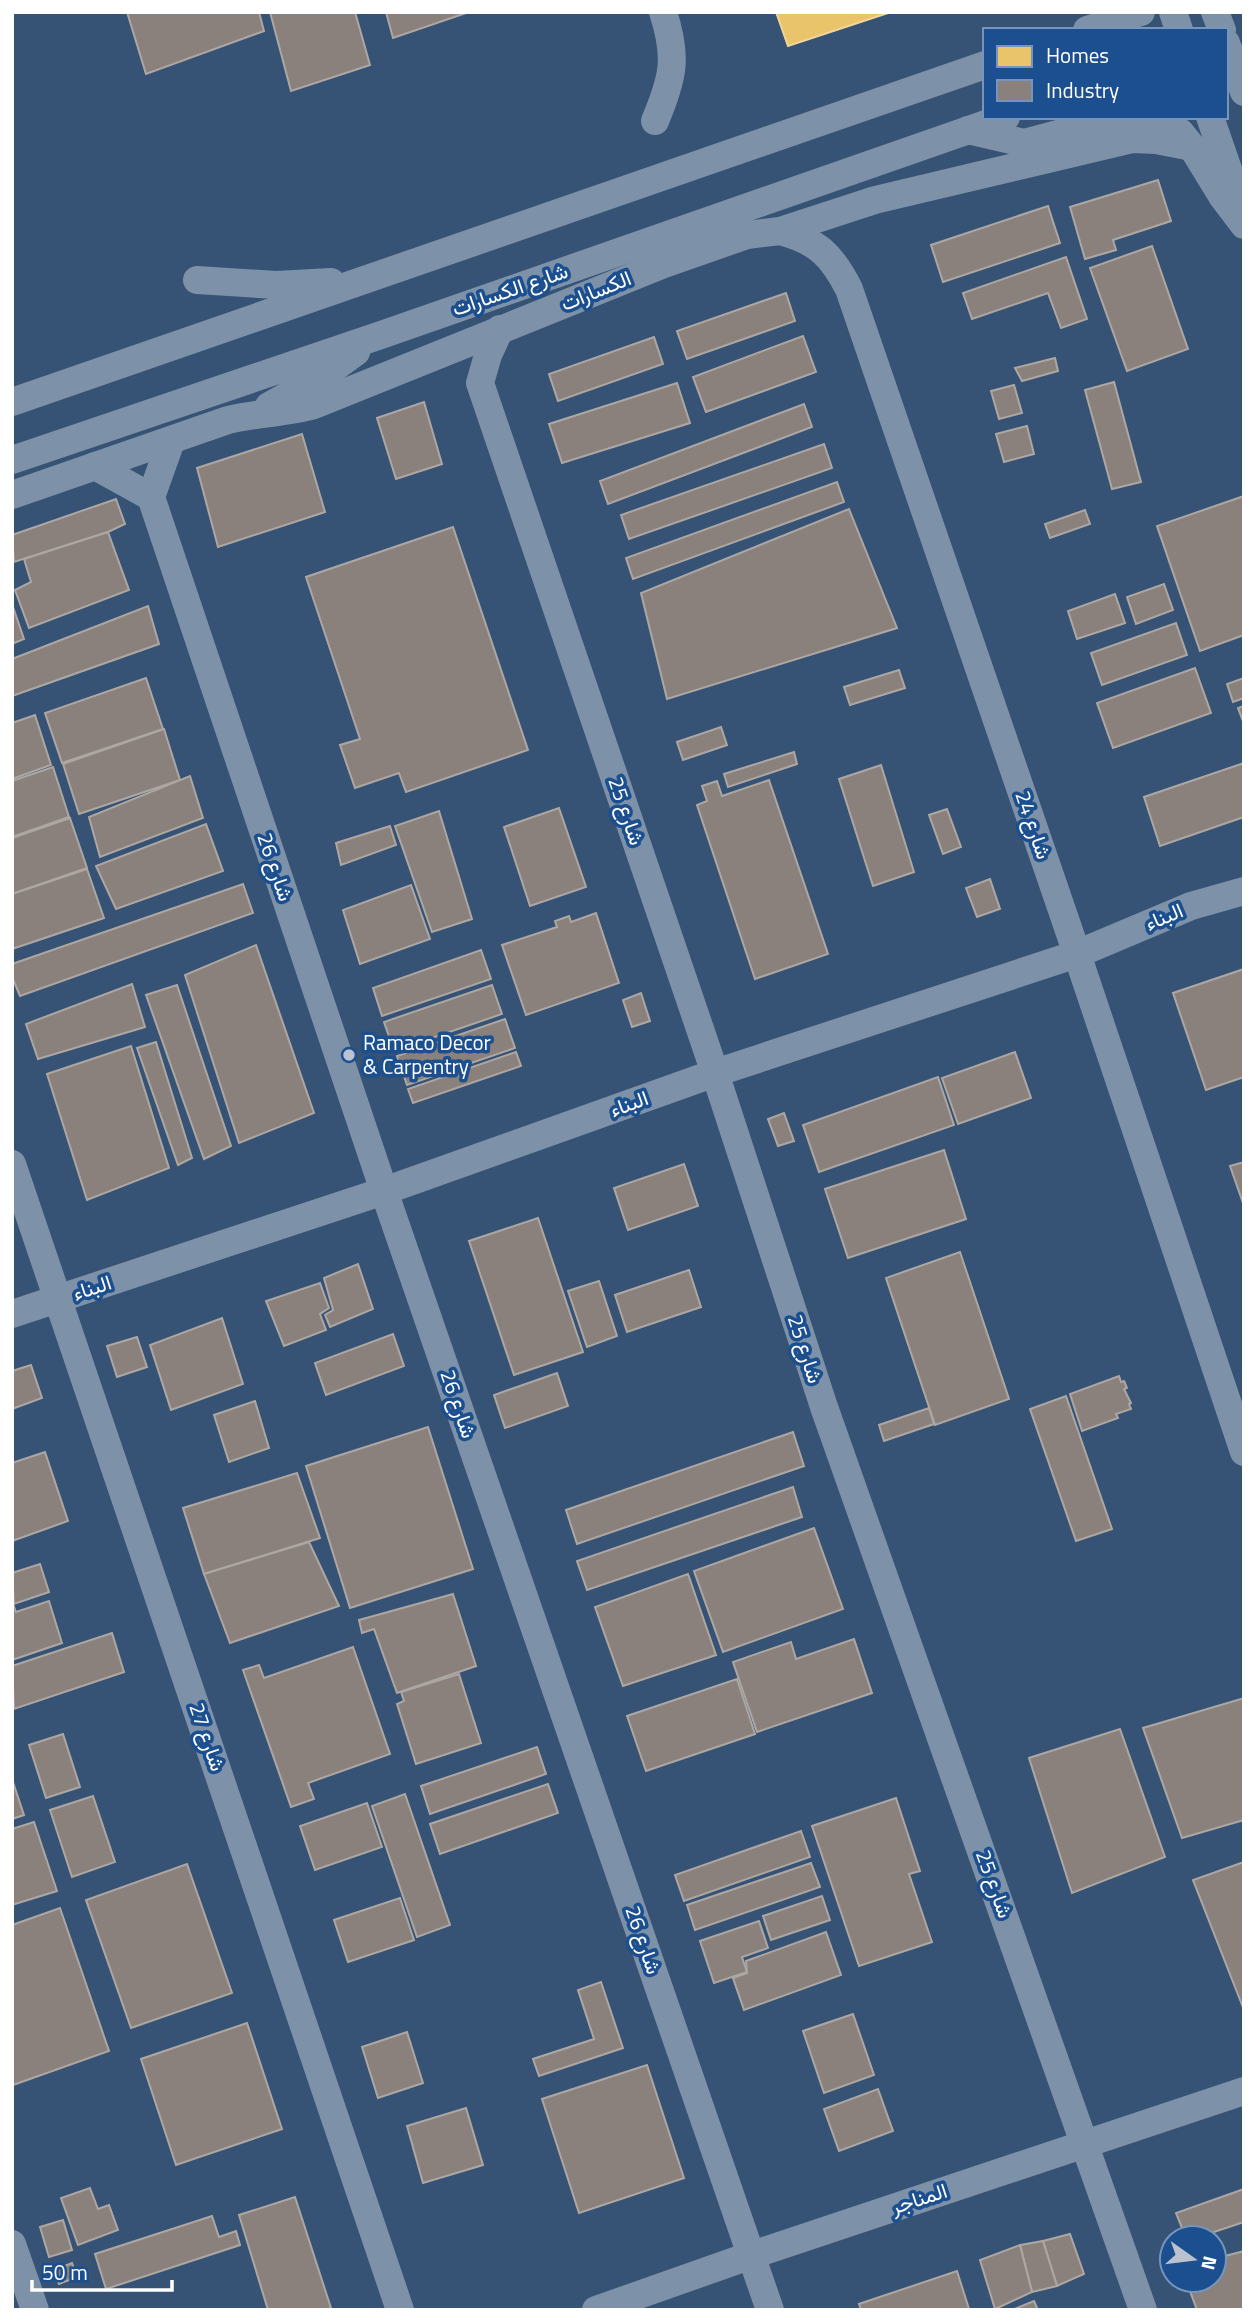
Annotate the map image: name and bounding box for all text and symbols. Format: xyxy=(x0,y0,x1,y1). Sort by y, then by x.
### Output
legend xyxy=(983,28,1228,119)
text: Homes xyxy=(1046,39,1109,71)
text: Industry xyxy=(1046,74,1119,106)
street label: شارع الكسارات xyxy=(447,254,572,324)
street label: الكسارات xyxy=(555,261,636,319)
street label: شارع 25 xyxy=(600,772,654,849)
street label: شارع 24 xyxy=(1007,786,1061,863)
street label: شارع 26 xyxy=(249,828,303,905)
street label: البناء xyxy=(1139,894,1188,938)
place label: Ramaco Decor & Carpentry xyxy=(363,1026,491,1082)
marker: Ramaco Decor & Carpentry xyxy=(341,1047,357,1063)
street label: البناء xyxy=(605,1081,653,1125)
street label: البناء xyxy=(68,1266,115,1308)
street label: شارع 25 xyxy=(780,1310,832,1387)
street label: شارع 26 xyxy=(432,1365,486,1442)
street label: شارع 27 xyxy=(181,1698,235,1775)
street label: شارع 25 xyxy=(968,1845,1022,1922)
street label: شارع 26 xyxy=(617,1901,671,1978)
street label: المناجر xyxy=(885,2174,951,2222)
north arrow xyxy=(1158,2224,1228,2294)
scale bar xyxy=(32,2248,172,2292)
text: N xyxy=(1194,2253,1226,2273)
text: 50 m xyxy=(42,2256,88,2288)

